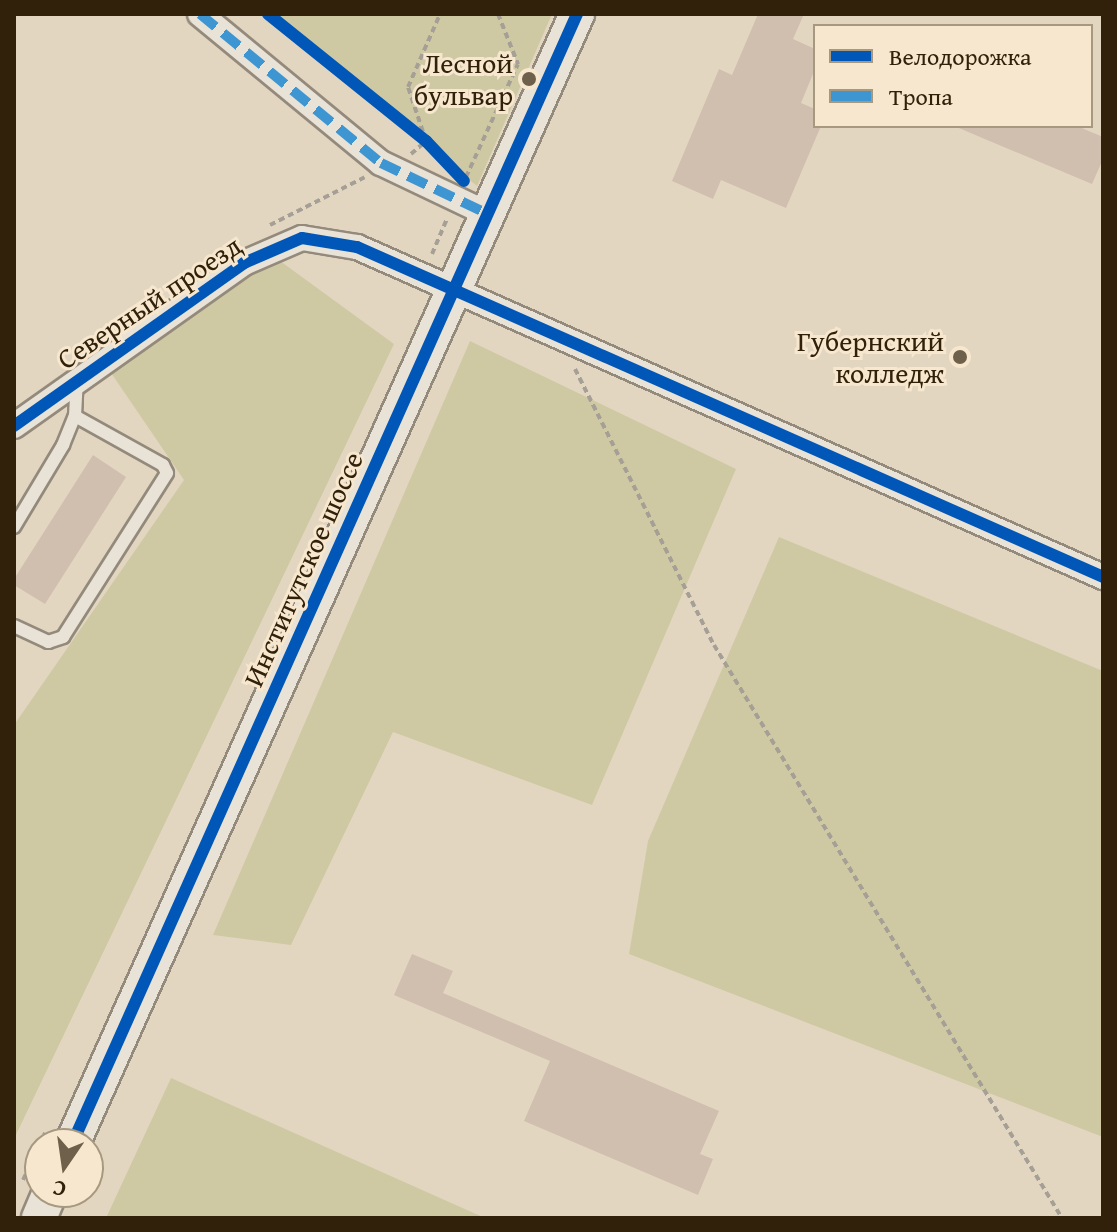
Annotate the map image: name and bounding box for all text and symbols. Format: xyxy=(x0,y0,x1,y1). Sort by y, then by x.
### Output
legend xyxy=(813,24,1093,128)
text: Велодорожка xyxy=(889,39,1031,74)
place label: Лесной бульвар xyxy=(414,46,513,112)
marker: Лесной бульвар xyxy=(520,70,538,88)
text: Тропа xyxy=(889,79,953,114)
street label: Северный проезд xyxy=(51,228,247,376)
place label: Губернский колледж xyxy=(797,324,944,390)
marker: Губернский колледж xyxy=(951,348,969,366)
street label: Институтское шоссе xyxy=(236,447,370,691)
north arrow xyxy=(24,1128,104,1208)
text: С xyxy=(49,1172,69,1206)

